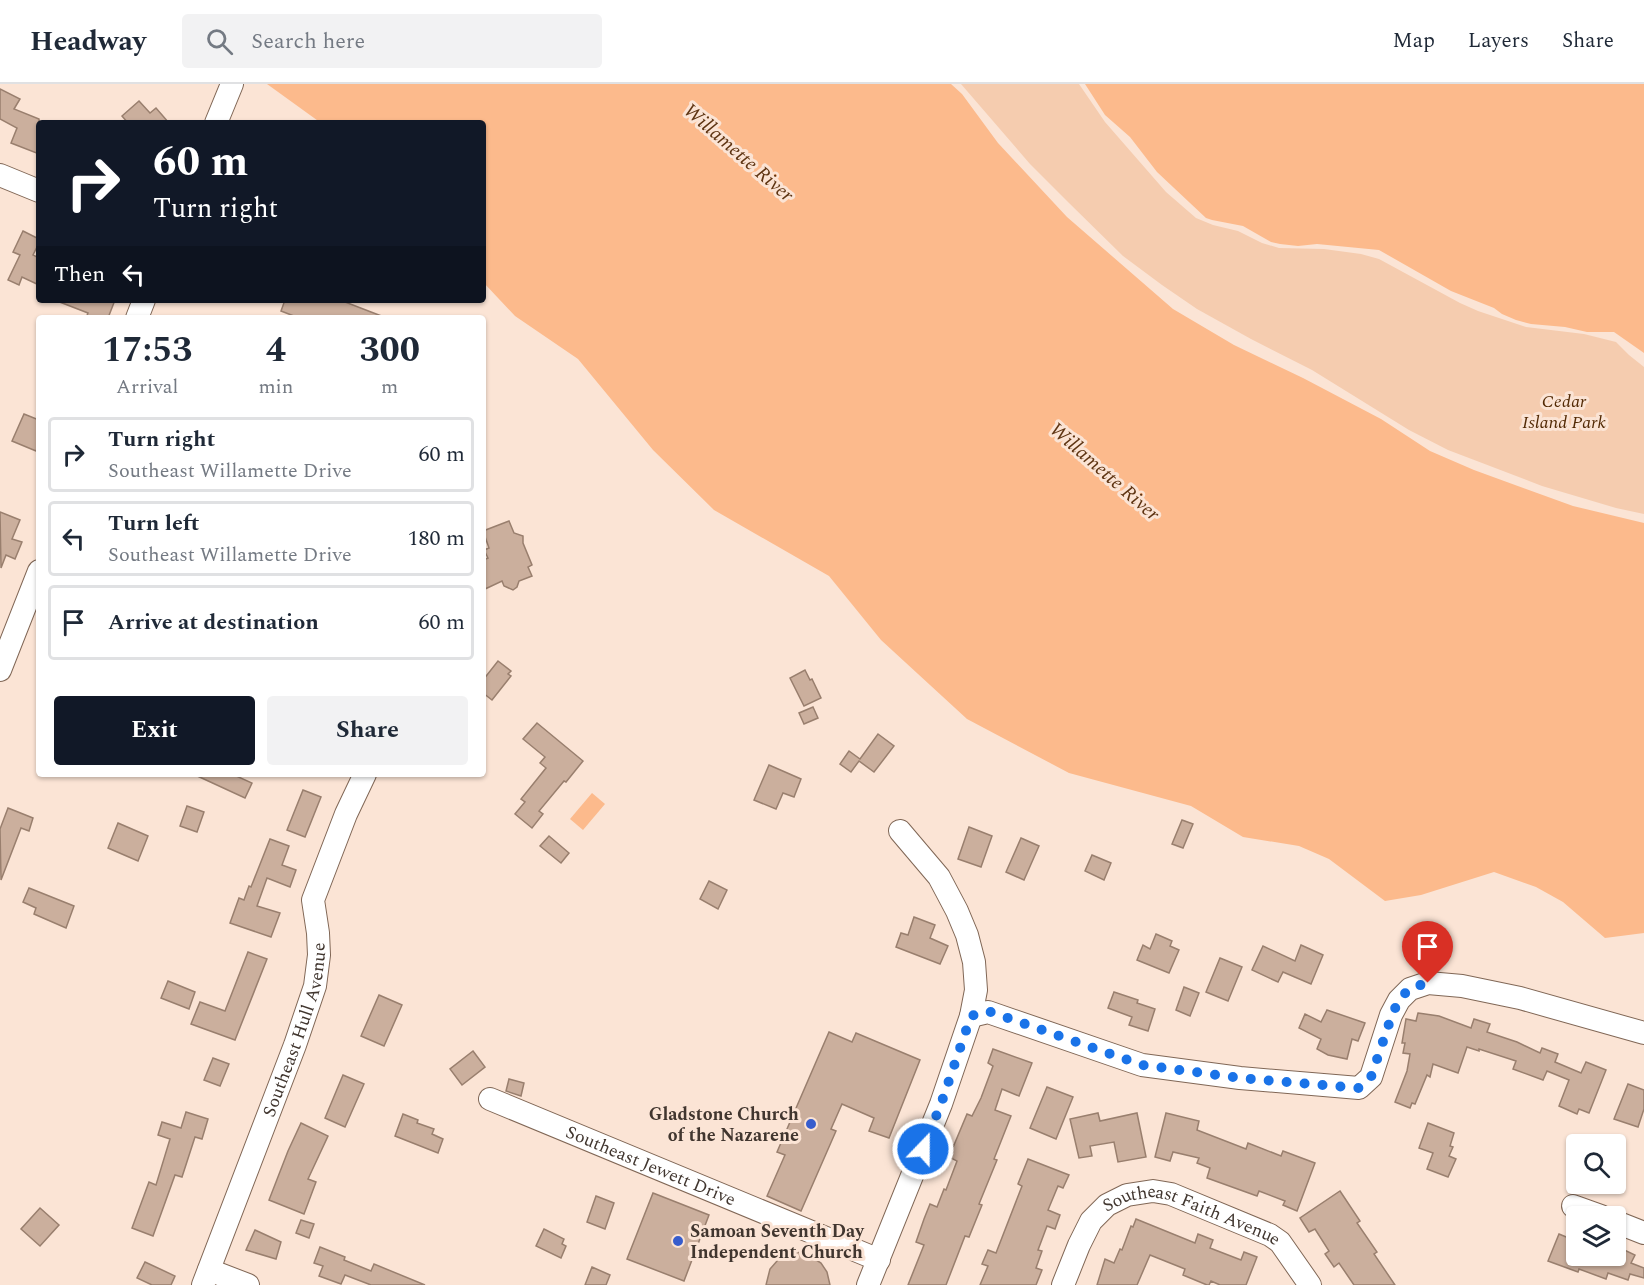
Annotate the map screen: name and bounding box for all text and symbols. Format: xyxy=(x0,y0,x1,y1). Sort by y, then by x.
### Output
search box xyxy=(182,14,602,68)
text: Headway xyxy=(30,20,146,63)
icon: search xyxy=(203,25,236,58)
text: Search here xyxy=(251,25,365,58)
text: Map xyxy=(1393,25,1435,57)
text: Layers xyxy=(1468,25,1529,57)
text: Share xyxy=(1562,25,1614,57)
water label: Willamette River xyxy=(676,96,801,210)
text: 60 m xyxy=(153,131,248,194)
icon: right xyxy=(54,144,132,222)
text: Turn right xyxy=(153,188,278,230)
text: Then xyxy=(54,258,105,291)
icon: left xyxy=(117,258,150,291)
text: 17:53 xyxy=(102,323,192,378)
text: 4 xyxy=(266,323,286,378)
text: 300 xyxy=(359,323,420,378)
text: Arrival xyxy=(116,372,178,402)
text: min xyxy=(258,372,293,402)
text: m xyxy=(381,372,398,402)
park label: Cedar Island Park xyxy=(1522,388,1606,436)
water label: Willamette River xyxy=(1042,415,1167,529)
text: Turn right xyxy=(108,423,215,456)
icon: right xyxy=(57,438,90,471)
text: 60 m xyxy=(419,438,465,471)
text: Southeast Willamette Drive xyxy=(108,456,352,486)
text: Turn left xyxy=(108,507,200,540)
icon: left xyxy=(57,522,90,555)
text: 180 m xyxy=(408,522,465,555)
text: Southeast Willamette Drive xyxy=(108,540,352,570)
icon: arrive xyxy=(57,606,90,639)
text: Arrive at destination xyxy=(108,606,319,639)
text: 60 m xyxy=(419,606,465,639)
button: Exit xyxy=(54,696,255,765)
button: Share xyxy=(267,696,468,765)
pin xyxy=(1402,921,1453,983)
icon: arrive xyxy=(1411,930,1444,963)
street label: Southeast Hull Avenue xyxy=(256,942,333,1121)
place label: Gladstone Church of the Nazarene xyxy=(649,1101,799,1149)
marker: Gladstone Church of the Nazarene xyxy=(804,1117,818,1131)
position arrow xyxy=(891,1117,955,1181)
street label: Southeast Jewett Drive xyxy=(561,1119,740,1213)
map controls xyxy=(1566,1134,1626,1266)
button: search xyxy=(1566,1134,1626,1194)
street label: Southeast Faith Avenue xyxy=(1098,1178,1286,1253)
button: layers xyxy=(1566,1206,1626,1266)
place label: Samoan Seventh Day Independent Church xyxy=(690,1218,865,1266)
marker: Samoan Seventh Day Independent Church xyxy=(671,1234,685,1248)

